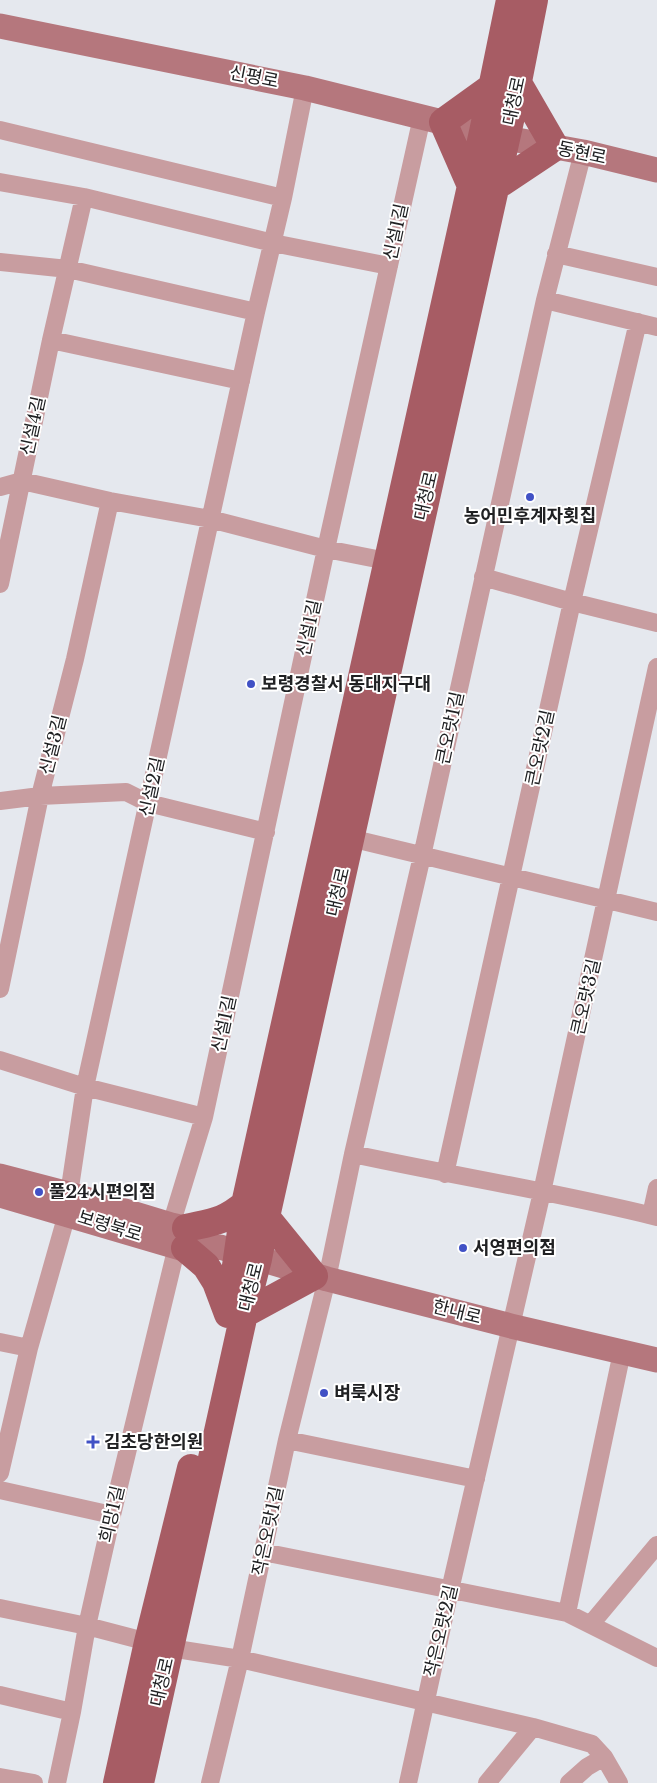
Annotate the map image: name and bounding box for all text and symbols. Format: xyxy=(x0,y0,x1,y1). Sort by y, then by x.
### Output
street label: 신평로 xyxy=(228,61,280,93)
street label: 대청로 xyxy=(498,74,530,128)
street label: 동현로 xyxy=(555,137,609,169)
street label: 신설1길 xyxy=(379,201,413,263)
street label: 신설4길 xyxy=(16,394,50,458)
street label: 대청로 xyxy=(410,469,442,523)
marker: 농어민후계자횟집 xyxy=(524,491,536,503)
place label: 농어민후계자횟집 xyxy=(464,505,596,527)
street label: 신설1길 xyxy=(292,597,326,659)
place label: 보령경찰서 동대지구대 xyxy=(261,673,431,695)
marker: 보령경찰서 동대지구대 xyxy=(245,678,257,690)
street label: 큰오랏1길 xyxy=(432,689,468,767)
street label: 큰오랏2길 xyxy=(521,708,559,788)
street label: 신설3길 xyxy=(35,713,71,777)
street label: 신설2길 xyxy=(135,755,169,819)
street label: 대청로 xyxy=(322,865,354,919)
street label: 큰오랏3길 xyxy=(567,957,605,1037)
street label: 신설1길 xyxy=(207,993,241,1055)
place label: 풀24시편의점 xyxy=(49,1181,155,1203)
marker: 풀24시편의점 xyxy=(33,1186,45,1198)
street label: 보령북로 xyxy=(75,1206,145,1246)
place label: 서영편의점 xyxy=(473,1237,556,1259)
marker: 서영편의점 xyxy=(457,1242,469,1254)
street label: 대청로 xyxy=(234,1260,268,1314)
street label: 한내로 xyxy=(430,1295,484,1329)
place label: 벼룩시장 xyxy=(334,1382,401,1404)
marker: 벼룩시장 xyxy=(318,1387,330,1399)
place label: 김초당한의원 xyxy=(104,1431,203,1453)
marker: 김초당한의원 xyxy=(86,1435,100,1449)
street label: 희망1길 xyxy=(95,1483,129,1545)
street label: 작은오랏1길 xyxy=(248,1484,288,1578)
street label: 작은오랏2길 xyxy=(420,1583,462,1679)
street label: 대청로 xyxy=(146,1655,178,1709)

